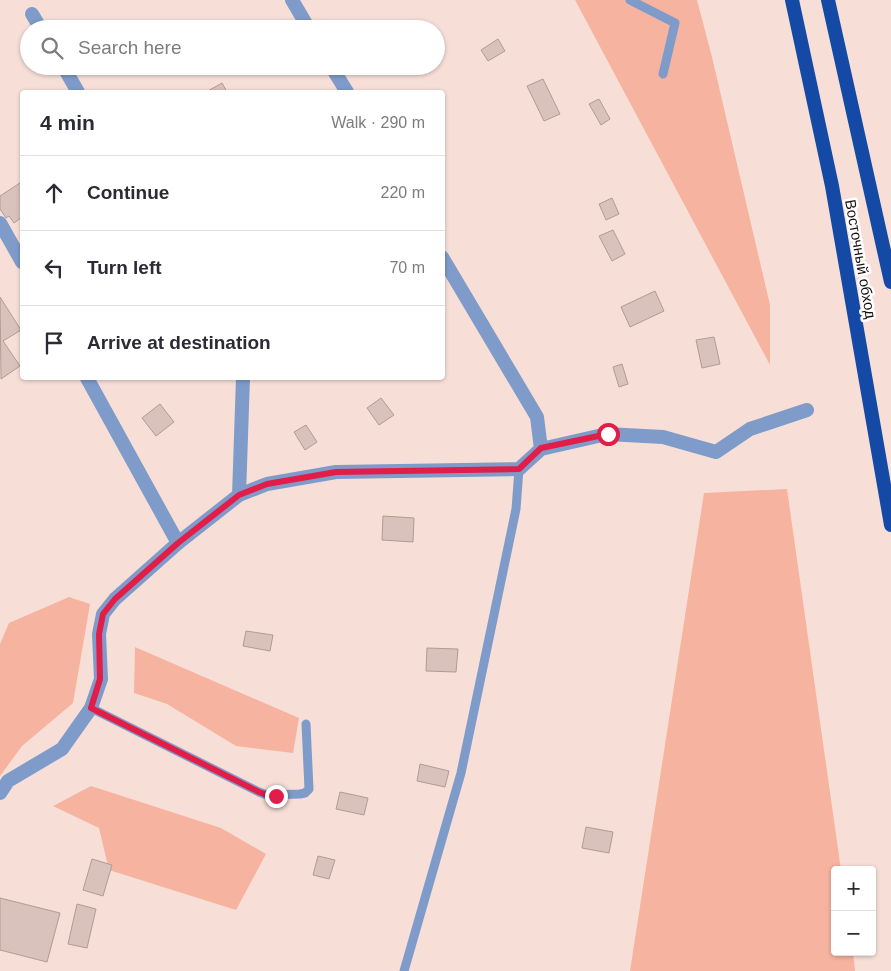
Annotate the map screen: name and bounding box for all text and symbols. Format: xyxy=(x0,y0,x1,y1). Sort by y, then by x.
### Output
search box xyxy=(20,20,445,75)
icon: search xyxy=(38,34,66,62)
text: Search here xyxy=(78,37,182,58)
text: 4 min xyxy=(40,111,95,134)
text: Walk · 290 m xyxy=(331,114,425,131)
icon: ahead xyxy=(40,179,68,207)
text: Continue xyxy=(87,182,169,203)
text: 220 m xyxy=(381,184,425,201)
street label: Восточный обход xyxy=(842,198,880,320)
icon: left xyxy=(40,254,68,282)
text: Turn left xyxy=(87,257,162,278)
text: 70 m xyxy=(389,259,425,276)
icon: arrive xyxy=(40,329,68,357)
text: Arrive at destination xyxy=(87,332,271,353)
route start xyxy=(597,423,620,446)
route end xyxy=(265,785,288,808)
map controls xyxy=(831,866,876,956)
button: + xyxy=(831,866,876,911)
button: − xyxy=(831,911,876,956)

